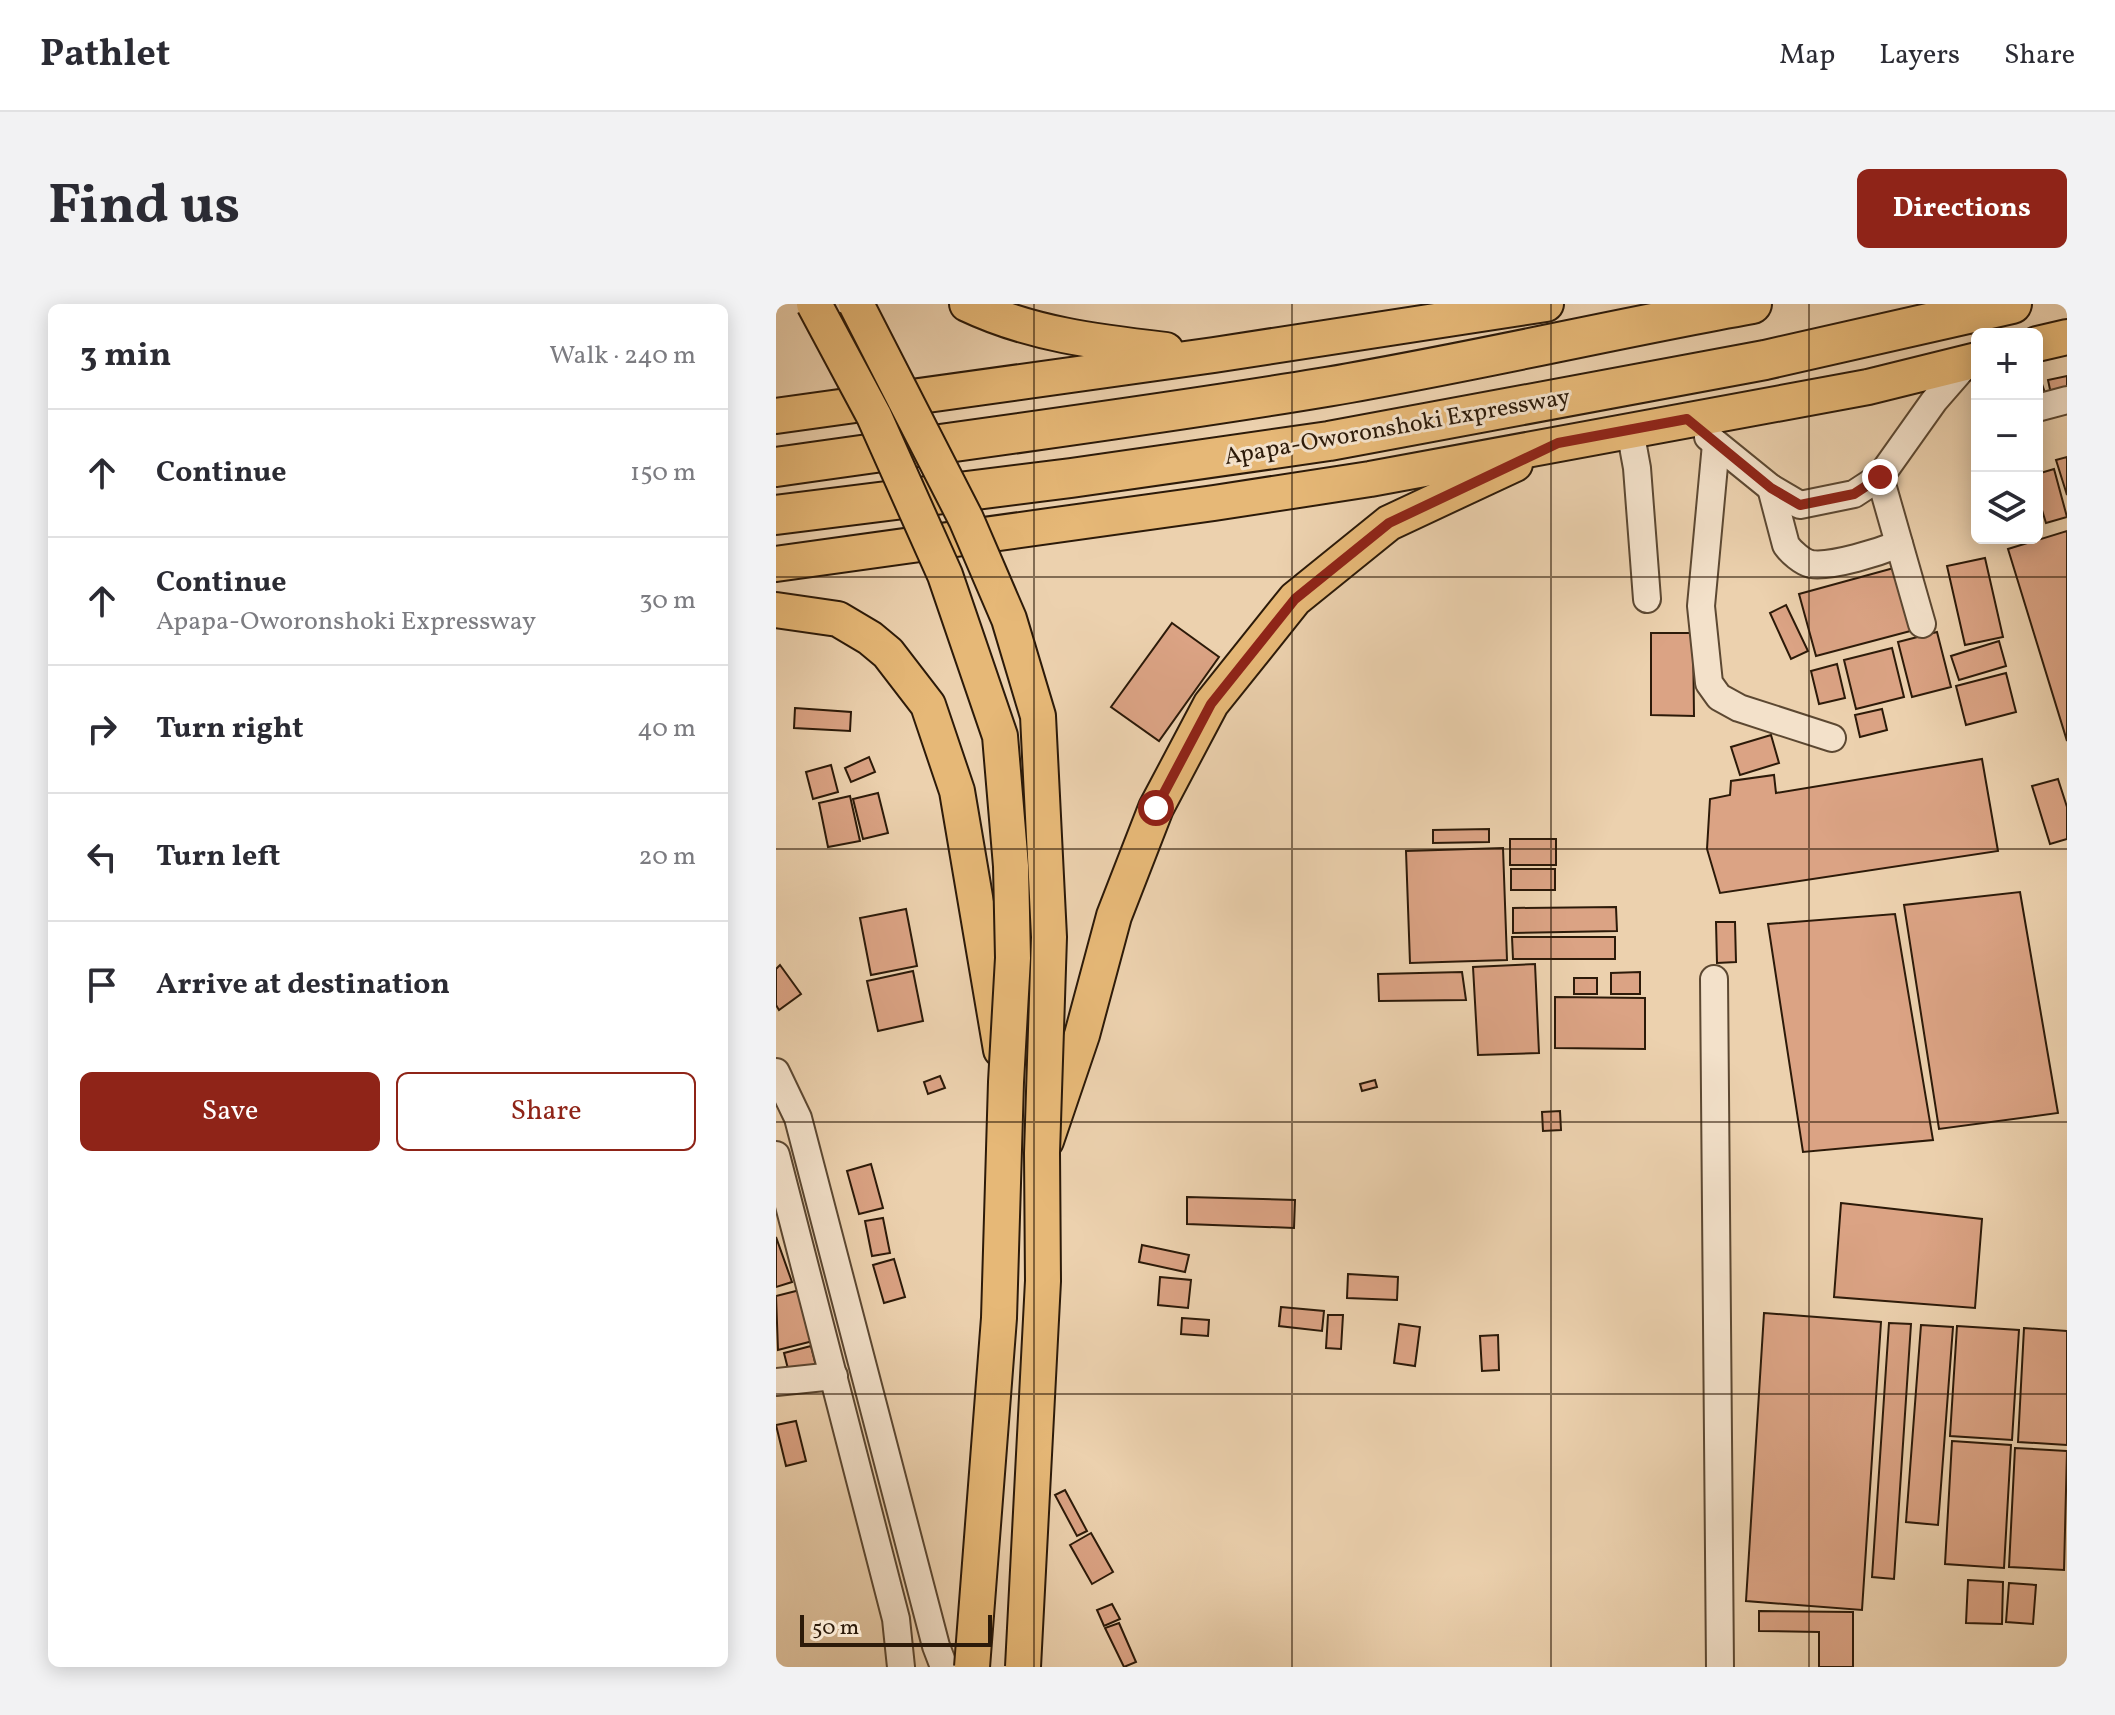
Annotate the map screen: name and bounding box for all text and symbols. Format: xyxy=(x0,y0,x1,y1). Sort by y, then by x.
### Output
text: Pathlet xyxy=(40,29,170,82)
text: Map xyxy=(1779,36,1835,75)
text: Layers xyxy=(1879,36,1960,75)
text: Share xyxy=(2004,36,2075,75)
text: Find us xyxy=(48,169,240,247)
button: Directions xyxy=(1857,169,2067,248)
map controls xyxy=(1971,328,2043,544)
button: + xyxy=(1971,328,2043,400)
text: 3 min xyxy=(80,333,171,380)
text: Walk · 240 m xyxy=(549,338,696,374)
street label: Apapa-Oworonshoki Expressway xyxy=(1222,381,1573,475)
button: − xyxy=(1971,400,2043,472)
icon: ahead xyxy=(80,451,124,495)
text: Continue xyxy=(156,452,287,494)
text: 150 m xyxy=(630,455,696,491)
route end xyxy=(1862,459,1898,495)
button: layers xyxy=(1971,472,2043,544)
text: Continue xyxy=(156,562,287,604)
icon: ahead xyxy=(80,579,124,623)
text: 30 m xyxy=(639,583,696,619)
text: Apapa-Oworonshoki Expressway xyxy=(156,604,536,640)
icon: right xyxy=(80,707,124,751)
text: Turn right xyxy=(156,708,304,750)
text: 40 m xyxy=(637,711,696,747)
route start xyxy=(1138,790,1174,826)
icon: left xyxy=(80,835,124,879)
text: Turn left xyxy=(156,836,280,878)
text: 20 m xyxy=(638,839,696,875)
icon: arrive xyxy=(80,963,124,1007)
text: Arrive at destination xyxy=(156,964,450,1006)
button: Save xyxy=(80,1072,380,1151)
button: Share xyxy=(396,1072,696,1151)
scale bar xyxy=(800,1611,992,1647)
text: 50 m xyxy=(812,1613,859,1644)

